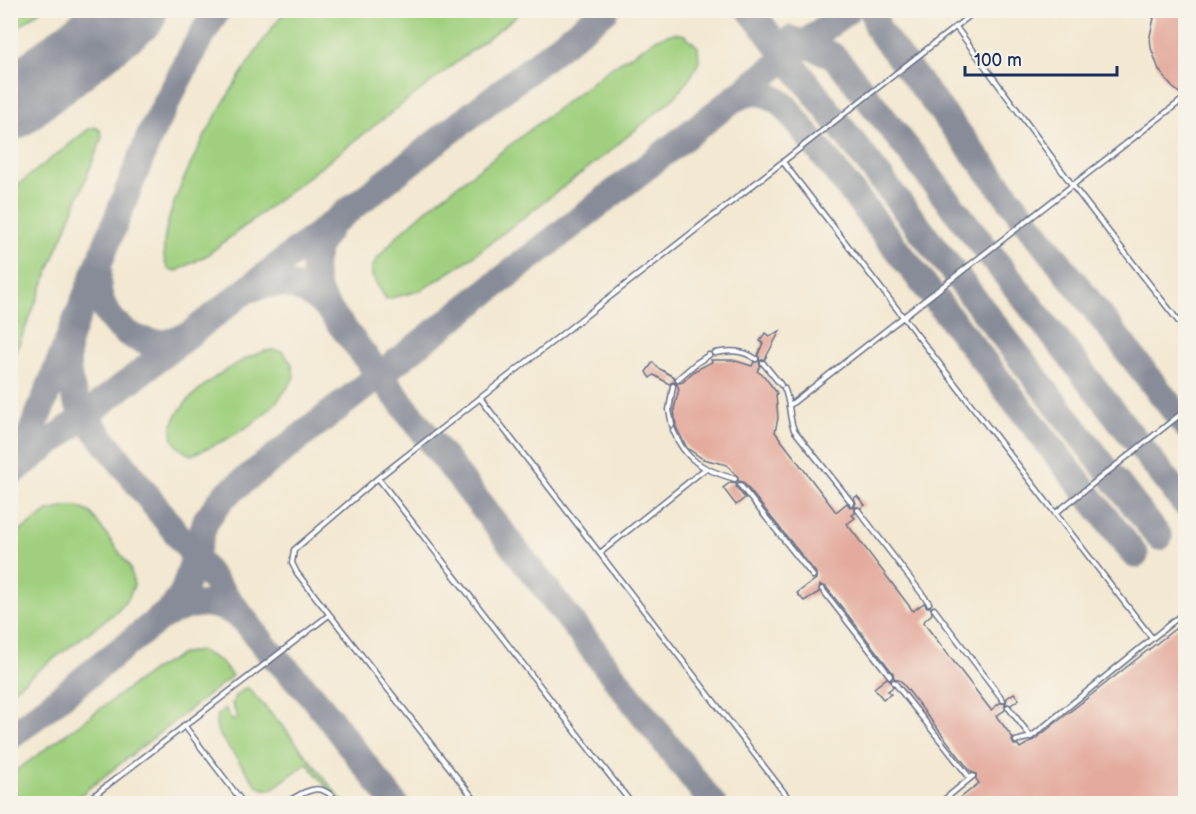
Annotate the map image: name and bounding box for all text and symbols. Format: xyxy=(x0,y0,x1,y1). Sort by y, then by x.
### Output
scale bar xyxy=(965,39,1116,77)
text: 100 m xyxy=(974,50,1022,71)

